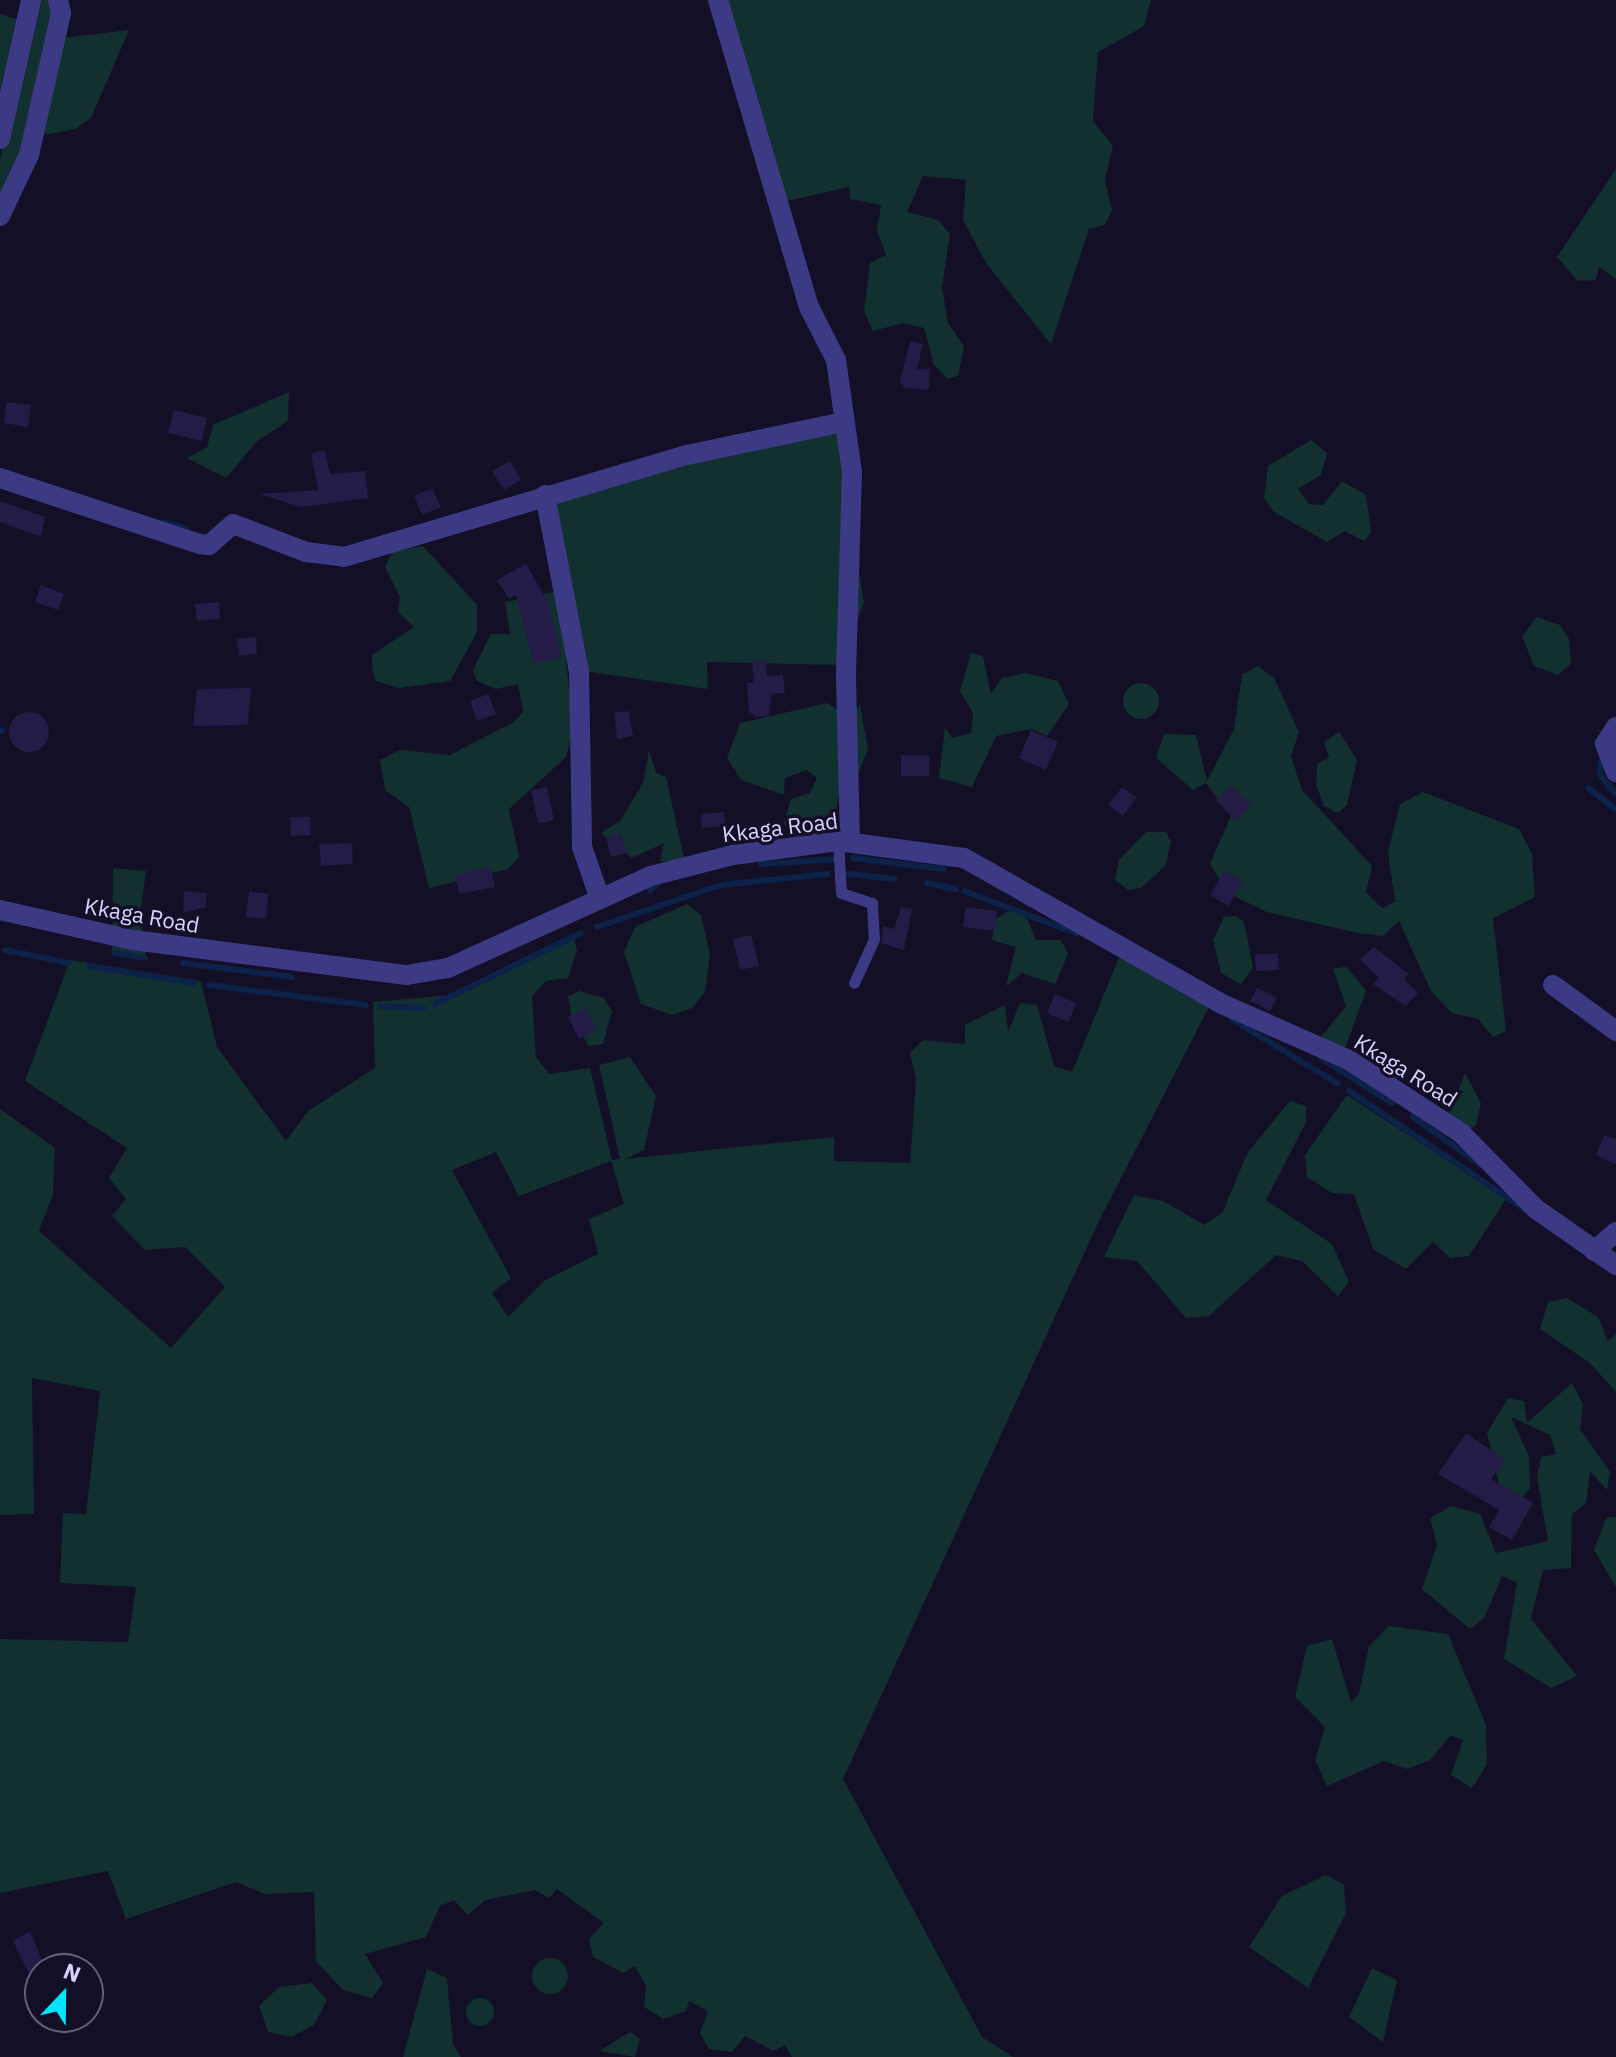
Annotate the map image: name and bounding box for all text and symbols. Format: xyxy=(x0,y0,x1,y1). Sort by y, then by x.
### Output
street label: Kkaga Road xyxy=(721,807,839,847)
street label: Kkaga Road xyxy=(82,892,202,938)
street label: Kkaga Road xyxy=(1350,1028,1462,1112)
north arrow xyxy=(24,1953,104,2033)
text: N xyxy=(60,1956,85,1989)

